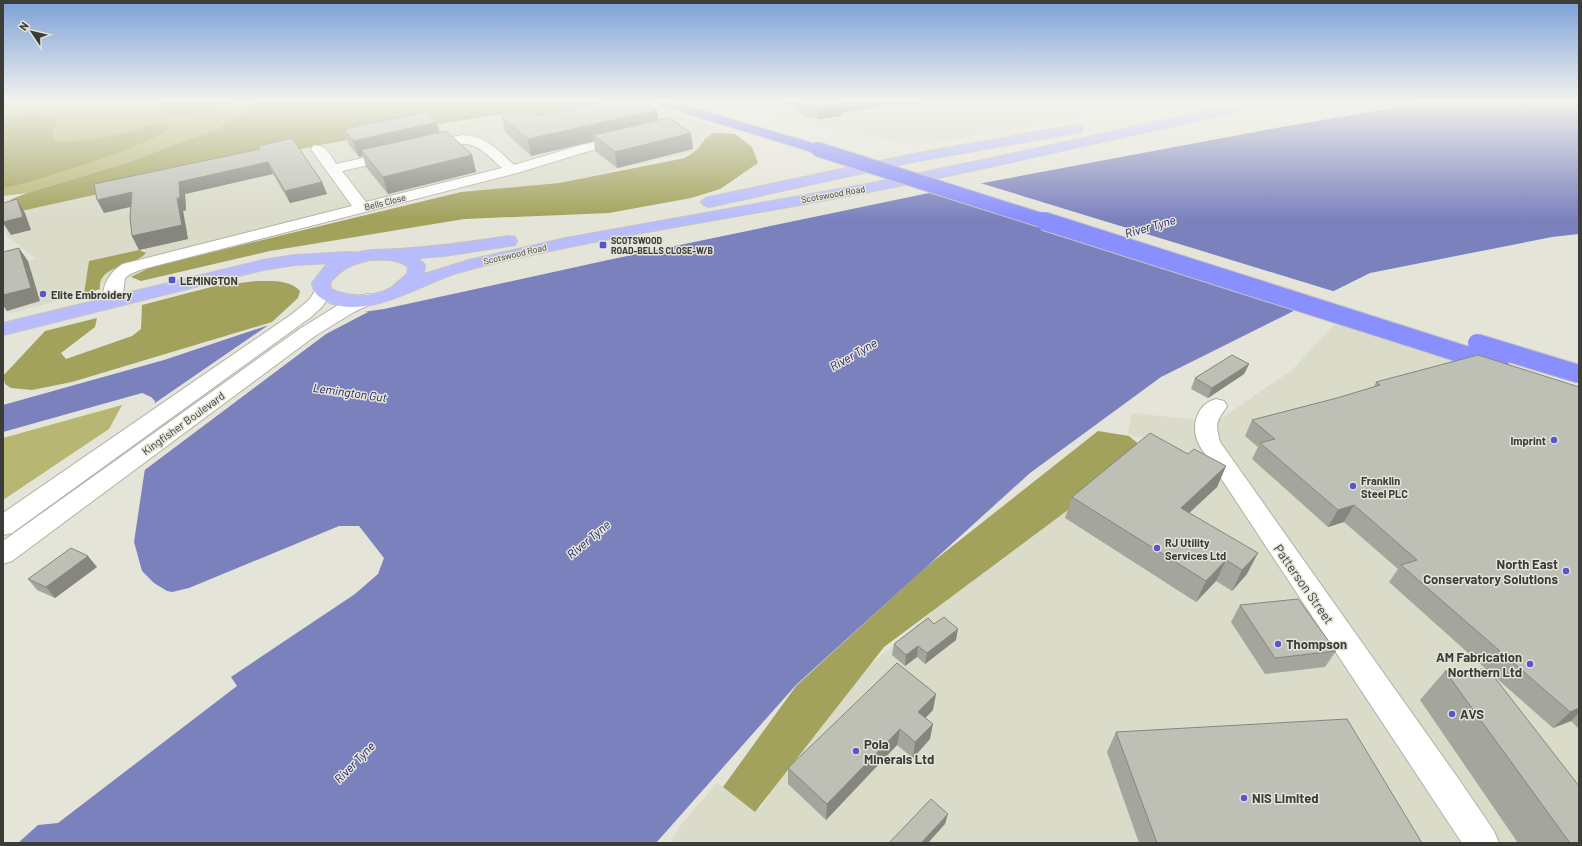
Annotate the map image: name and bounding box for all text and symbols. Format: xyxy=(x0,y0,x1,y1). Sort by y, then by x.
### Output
north arrow xyxy=(12,12,52,52)
text: N xyxy=(16,19,31,33)
street label: Scotswood Road xyxy=(800,183,866,205)
street label: Bells Close xyxy=(363,192,407,212)
water label: River Tyne xyxy=(1123,212,1177,240)
place label: SCOTSWOOD ROAD-BELLS CLOSE-W/B xyxy=(611,235,714,256)
marker: SCOTSWOOD ROAD-BELLS CLOSE-W/B xyxy=(598,240,608,250)
street label: Scotswood Road xyxy=(482,241,548,267)
place label: LEMINGTON xyxy=(180,274,238,287)
marker: LEMINGTON xyxy=(167,275,177,285)
place label: Elite Embroidery xyxy=(51,288,133,301)
marker: Elite Embroidery xyxy=(38,289,48,299)
water label: River Tyne xyxy=(827,335,879,373)
water label: Lemington Gut xyxy=(312,380,389,404)
street label: Kingfisher Boulevard xyxy=(139,389,227,457)
place label: Imprint xyxy=(1510,434,1546,447)
marker: Imprint xyxy=(1549,435,1559,445)
place label: Franklin Steel PLC xyxy=(1361,474,1408,500)
marker: Franklin Steel PLC xyxy=(1348,481,1358,491)
water label: River Tyne xyxy=(564,517,612,561)
place label: RJ Utility Services Ltd xyxy=(1165,536,1226,562)
street label: Patterson Street xyxy=(1271,541,1337,627)
marker: RJ Utility Services Ltd xyxy=(1152,543,1162,553)
place label: North East Conservatory Solutions xyxy=(1423,556,1558,587)
marker: North East Conservatory Solutions xyxy=(1561,566,1571,576)
place label: Thompson xyxy=(1286,636,1347,652)
marker: Thompson xyxy=(1273,639,1283,649)
place label: AM Fabrication Northern Ltd xyxy=(1436,649,1522,680)
marker: AM Fabrication Northern Ltd xyxy=(1525,659,1535,669)
place label: AVS xyxy=(1460,706,1484,722)
marker: AVS xyxy=(1447,709,1457,719)
place label: Pola Minerals Ltd xyxy=(864,736,934,767)
water label: River Tyne xyxy=(331,738,377,786)
marker: Pola Minerals Ltd xyxy=(851,746,861,756)
place label: NIS Limited xyxy=(1252,790,1319,806)
marker: NIS Limited xyxy=(1239,793,1249,803)

